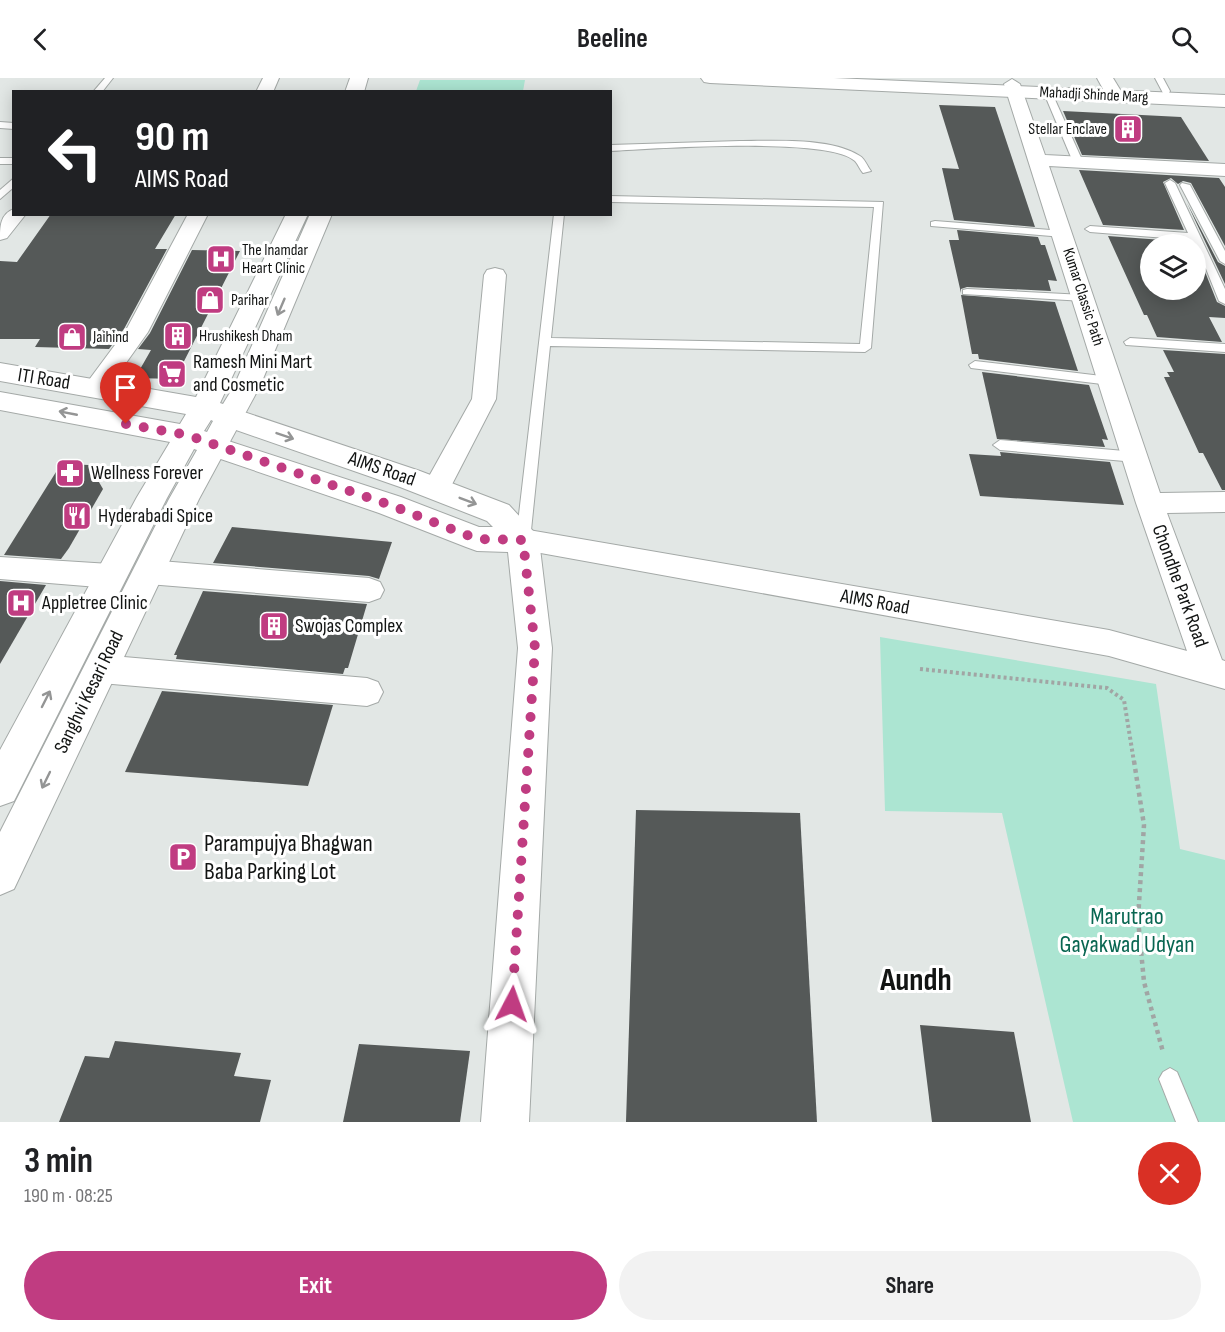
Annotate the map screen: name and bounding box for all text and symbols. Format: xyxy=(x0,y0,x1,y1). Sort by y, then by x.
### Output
icon: back xyxy=(24,23,57,56)
text: Beeline xyxy=(577,23,648,55)
icon: search xyxy=(1168,23,1201,56)
street label: Mahadji Shinde Marg xyxy=(1039,83,1149,107)
text: 90 m xyxy=(135,112,209,163)
building icon: Stellar Enclave xyxy=(1112,113,1144,145)
icon: left xyxy=(36,114,114,192)
place label: Stellar Enclave xyxy=(1028,120,1107,139)
text: AIMS Road xyxy=(135,163,229,195)
map controls xyxy=(1140,234,1206,300)
button: layers xyxy=(1140,234,1206,300)
place label: The Inamdar Heart Clinic xyxy=(242,241,309,278)
hospital icon: The Inamdar Heart Clinic xyxy=(205,243,237,275)
street label: Kumar Classic Path xyxy=(1058,246,1108,348)
shop icon: Parihar xyxy=(194,284,226,316)
place label: Parihar xyxy=(231,291,269,310)
one-way arrow xyxy=(275,297,286,315)
building icon: Hrushikesh Dham xyxy=(162,320,194,352)
shop icon: Jaihind xyxy=(56,321,88,353)
place label: Hrushikesh Dham xyxy=(199,327,293,346)
place label: Jaihind xyxy=(92,328,129,347)
place label: Ramesh Mini Mart and Cosmetic xyxy=(193,350,312,397)
supermarket icon: Ramesh Mini Mart and Cosmetic xyxy=(156,358,188,390)
pin xyxy=(100,362,151,424)
street label: ITI Road xyxy=(16,363,72,395)
icon: arrive xyxy=(109,371,142,404)
one-way arrow xyxy=(58,407,78,418)
one-way arrow xyxy=(275,431,294,442)
street label: AIMS Road xyxy=(344,446,419,492)
pharmacy icon: Wellness Forever xyxy=(54,457,86,489)
place label: Wellness Forever xyxy=(91,461,204,485)
one-way arrow xyxy=(458,496,477,507)
restaurant icon: Hyderabadi Spice xyxy=(61,500,93,532)
place label: Hyderabadi Spice xyxy=(98,504,213,528)
street label: Chondhe Park Road xyxy=(1147,521,1213,651)
street label: AIMS Road xyxy=(838,584,911,620)
hospital icon: Appletree Clinic xyxy=(5,587,37,619)
place label: Appletree Clinic xyxy=(41,591,148,615)
building icon: Swojas Complex xyxy=(258,610,290,642)
place label: Swojas Complex xyxy=(295,614,403,638)
street label: Sanghvi Kesari Road xyxy=(49,627,129,757)
one-way arrow xyxy=(41,690,53,708)
one-way arrow xyxy=(40,771,52,789)
place label: Parampujya Bhagwan Baba Parking Lot xyxy=(204,829,373,886)
parking icon: Parampujya Bhagwan Baba Parking Lot xyxy=(167,841,199,873)
park label: Marutrao Gayakwad Udyan xyxy=(1060,902,1194,959)
district label: Aundh xyxy=(879,961,952,1000)
position arrow xyxy=(480,972,544,1036)
text: 3 min xyxy=(24,1140,93,1183)
button: close xyxy=(1138,1142,1201,1205)
text: 190 m · 08:25 xyxy=(24,1184,113,1208)
button: Exit xyxy=(24,1251,607,1320)
button: Share xyxy=(619,1251,1201,1320)

